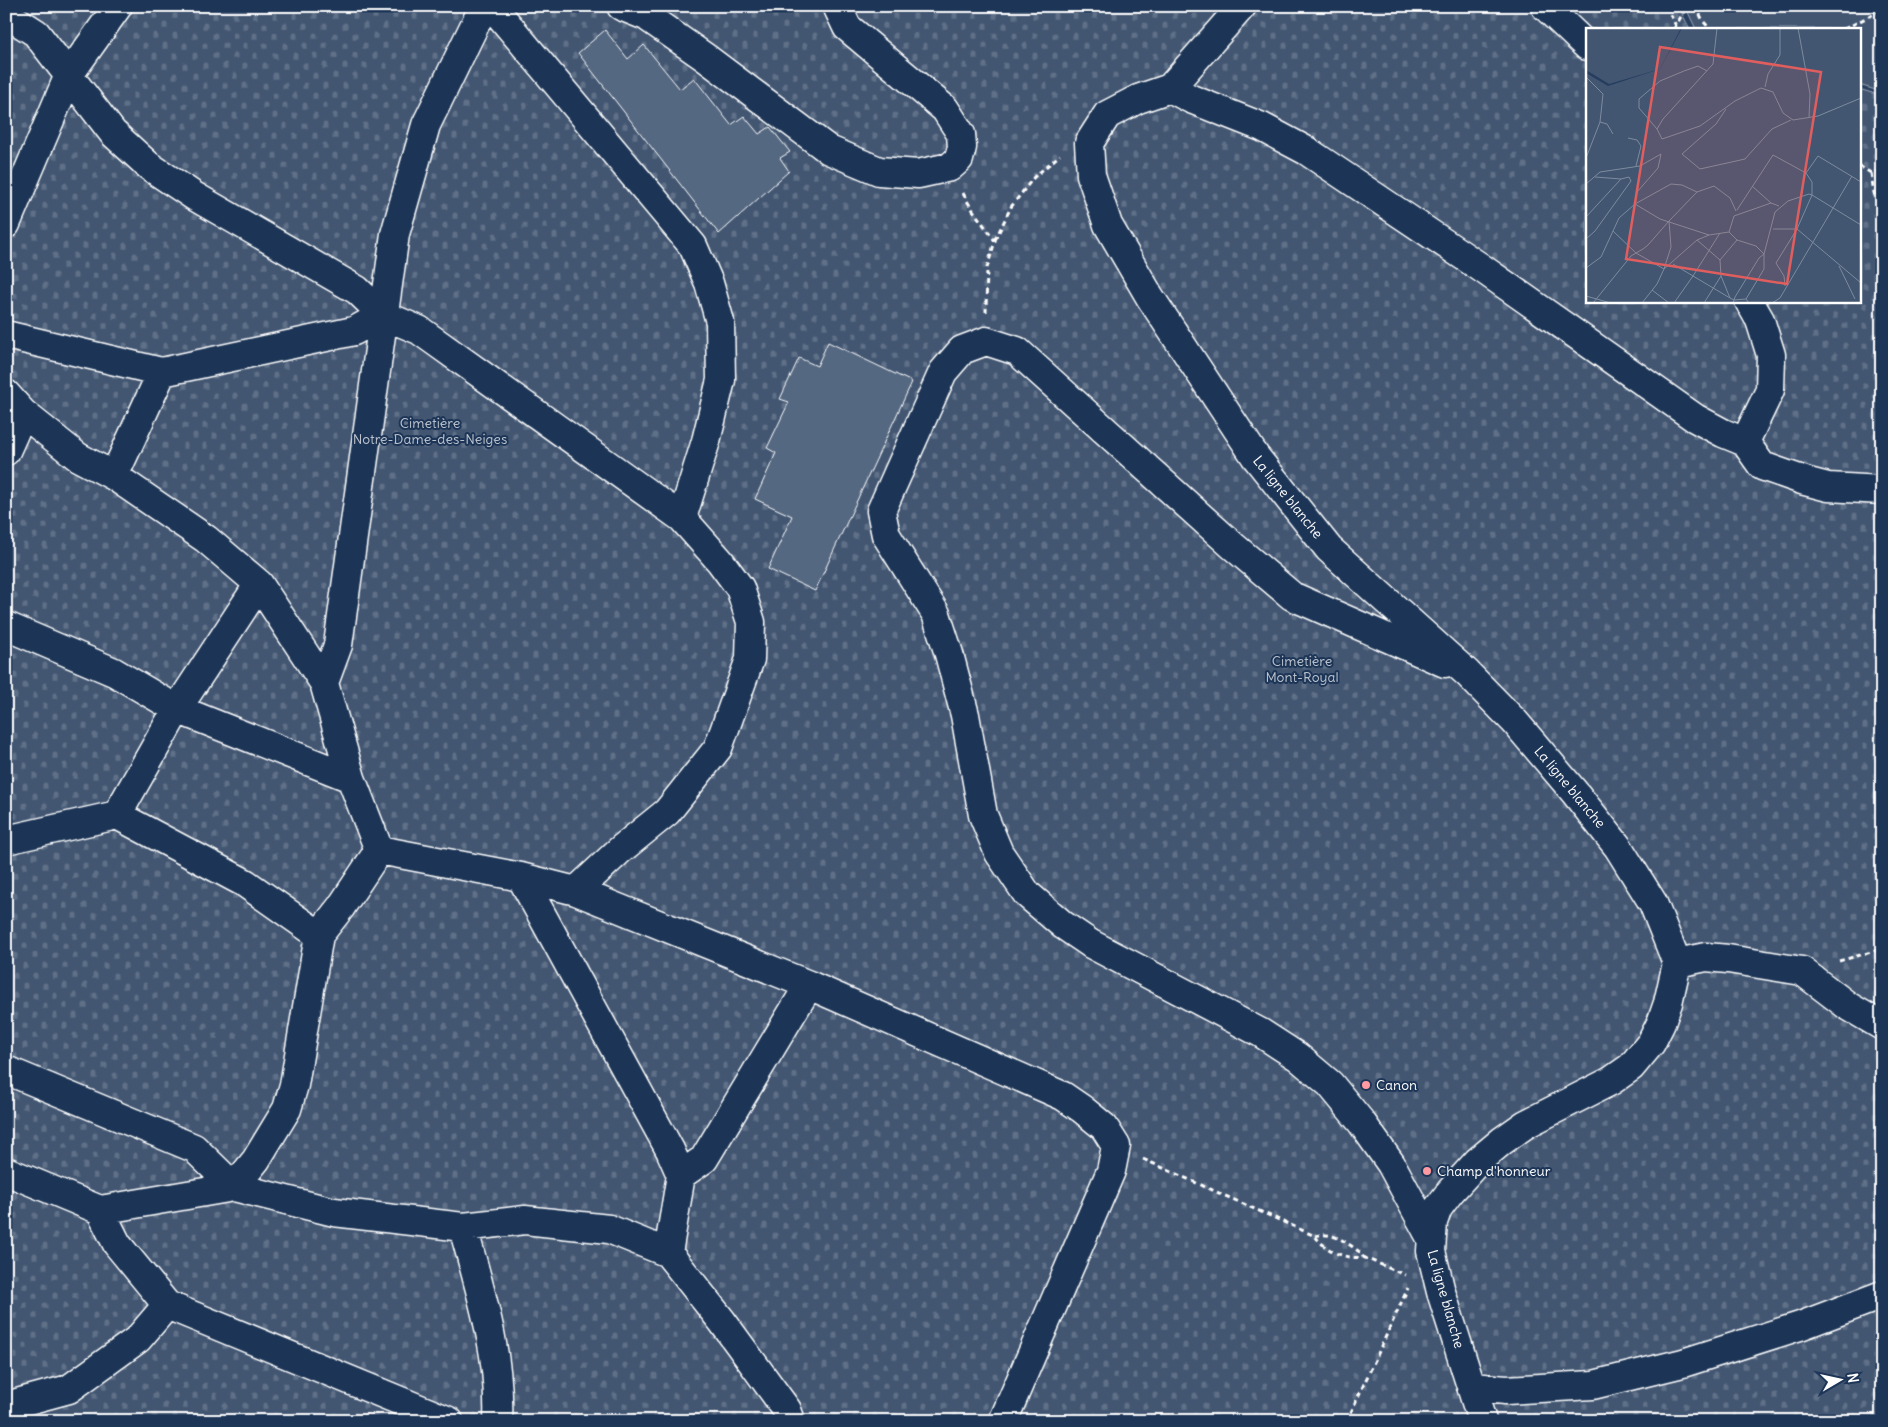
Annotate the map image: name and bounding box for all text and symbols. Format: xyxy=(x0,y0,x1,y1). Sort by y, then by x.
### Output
inset map xyxy=(1586,28,1860,302)
park label: Cimetière Notre-Dame-des-Neiges xyxy=(353,414,507,448)
street label: La ligne blanche xyxy=(1249,452,1327,542)
park label: Cimetière Mont-Royal xyxy=(1265,652,1339,686)
street label: La ligne blanche xyxy=(1530,742,1610,832)
place label: Canon xyxy=(1376,1076,1417,1094)
marker: Canon xyxy=(1360,1079,1372,1091)
place label: Champ d'honneur xyxy=(1437,1162,1551,1180)
marker: Champ d'honneur xyxy=(1421,1165,1433,1177)
street label: La ligne blanche xyxy=(1423,1248,1469,1350)
north arrow xyxy=(1816,1354,1866,1404)
text: N xyxy=(1843,1372,1862,1384)

